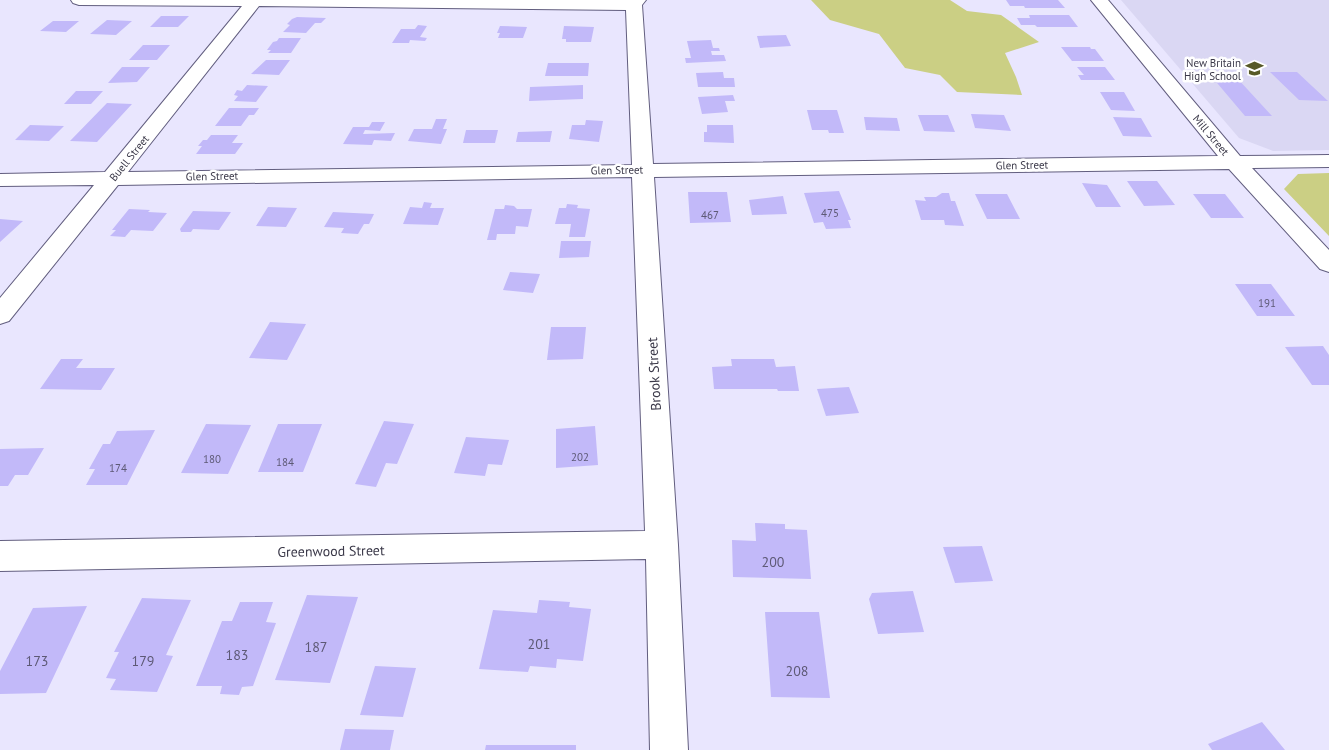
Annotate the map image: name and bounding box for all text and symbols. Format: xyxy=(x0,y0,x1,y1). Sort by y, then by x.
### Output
place label: New Britain High School xyxy=(1184,56,1242,83)
school or university icon: New Britain High School xyxy=(1245,59,1265,79)
street label: Mill Street xyxy=(1190,112,1232,159)
street label: Buell Street xyxy=(106,132,152,184)
street label: Glen Street xyxy=(996,158,1049,172)
street label: Glen Street xyxy=(591,163,644,177)
street label: Glen Street xyxy=(186,169,239,183)
house number: 475 xyxy=(821,206,839,220)
house number: 467 xyxy=(701,208,719,222)
house number: 191 xyxy=(1258,296,1276,310)
street label: Brook Street xyxy=(643,336,665,411)
house number: 202 xyxy=(571,450,589,464)
house number: 180 xyxy=(203,452,221,466)
house number: 184 xyxy=(276,455,294,469)
house number: 174 xyxy=(109,461,127,475)
street label: Greenwood Street xyxy=(277,541,385,561)
house number: 200 xyxy=(762,553,785,571)
house number: 201 xyxy=(528,635,550,653)
house number: 187 xyxy=(305,638,327,656)
house number: 183 xyxy=(226,646,248,664)
house number: 173 xyxy=(26,652,48,670)
house number: 179 xyxy=(132,652,154,670)
house number: 208 xyxy=(786,662,808,680)

